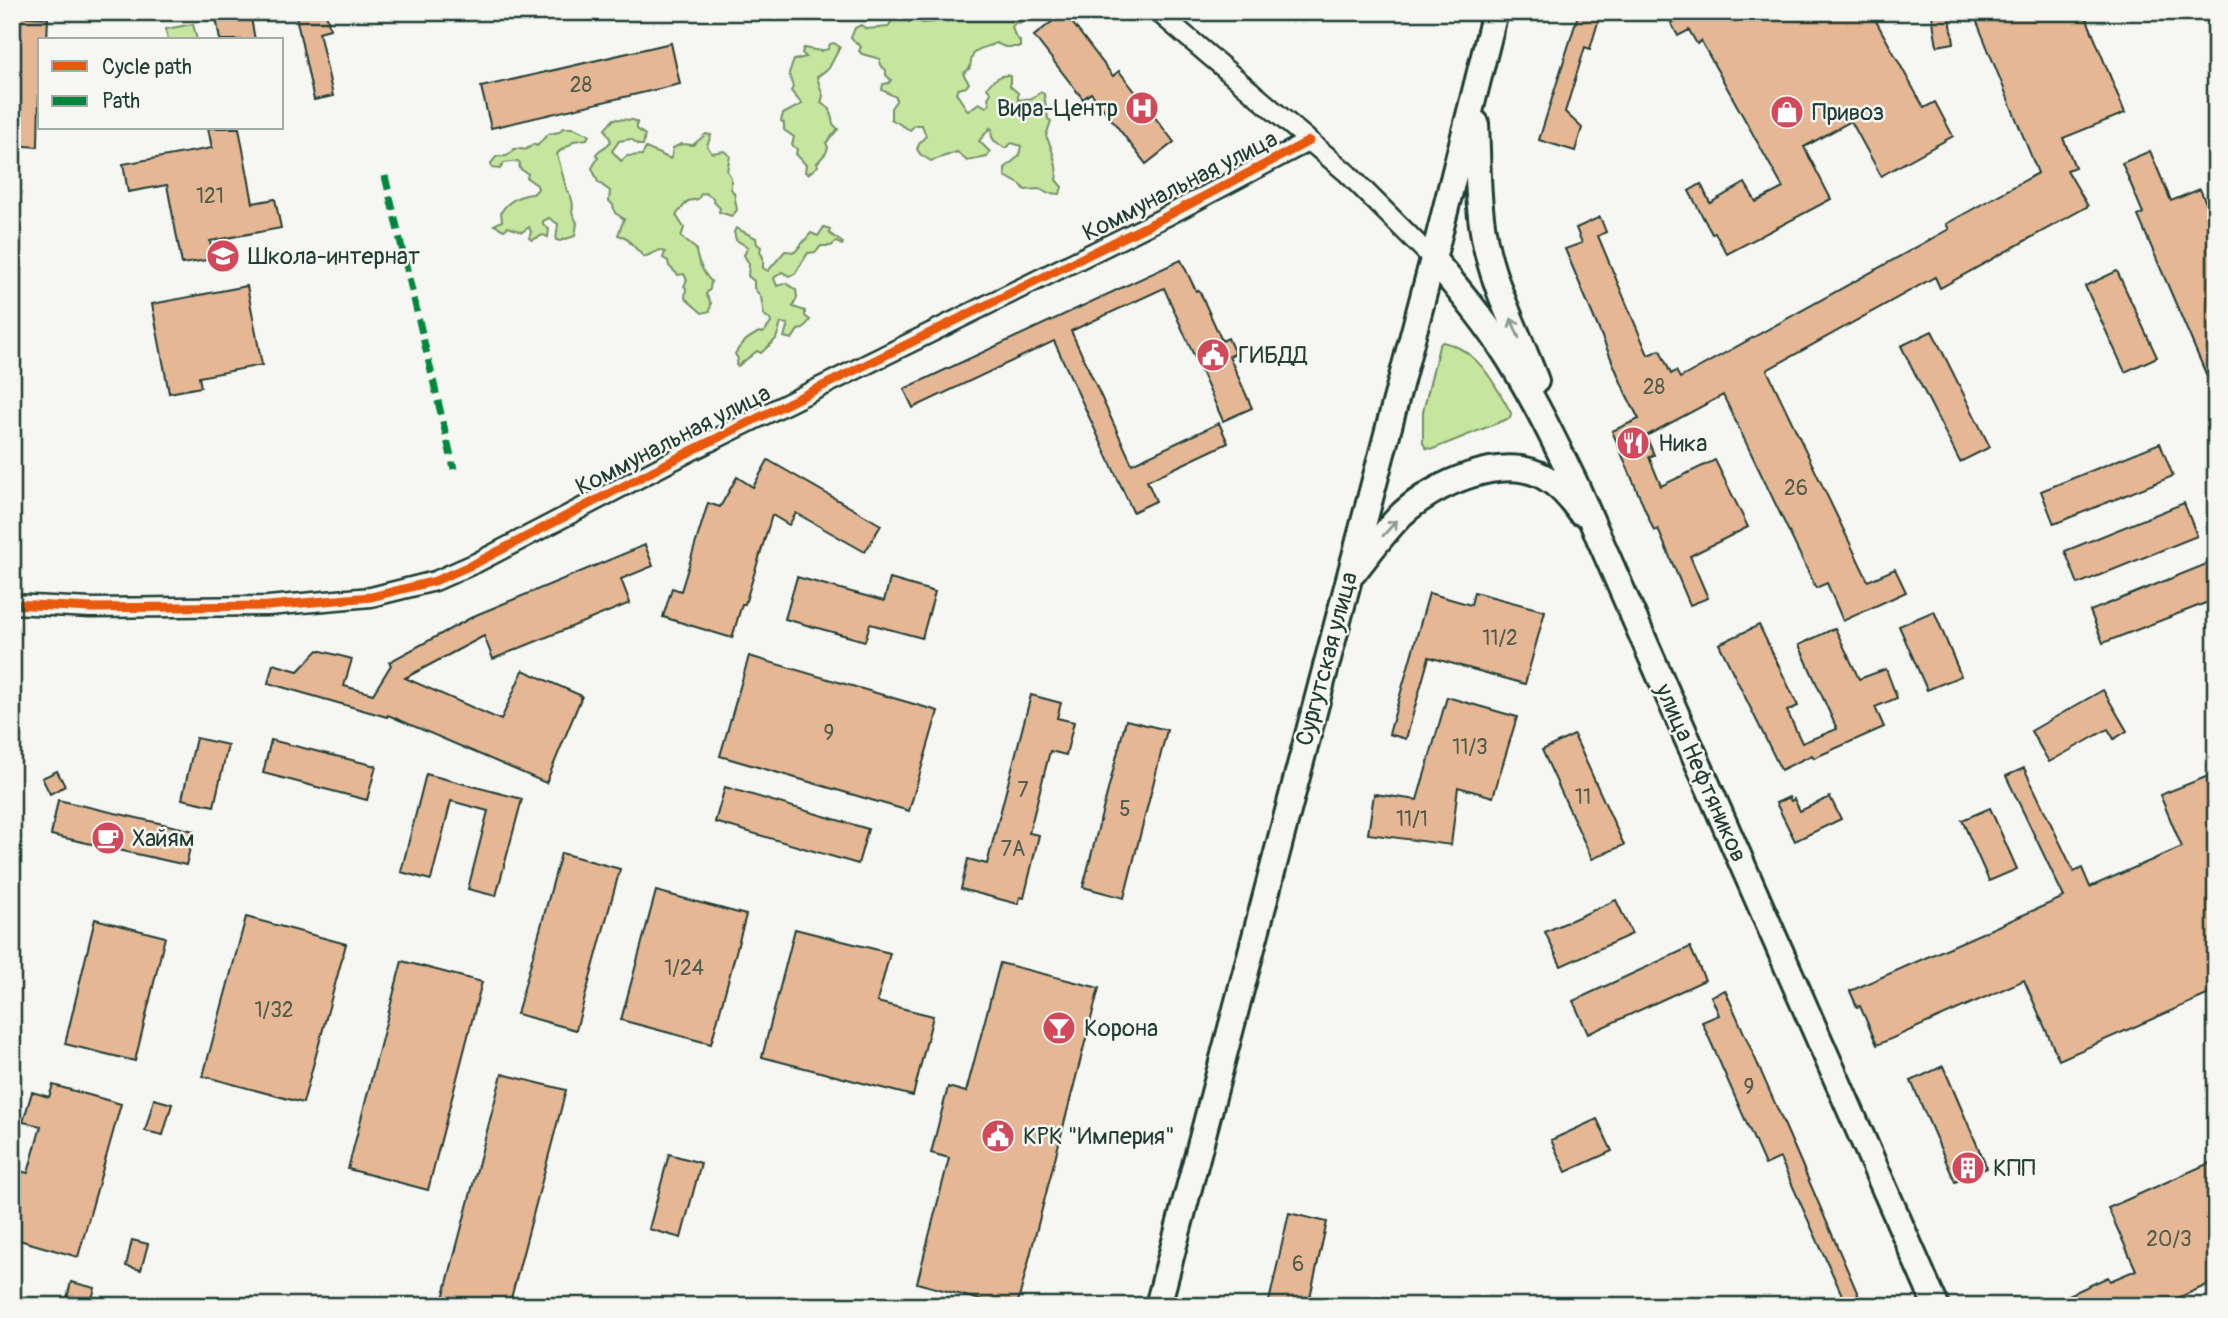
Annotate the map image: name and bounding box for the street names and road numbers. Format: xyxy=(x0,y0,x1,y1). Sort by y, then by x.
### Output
street label: Коммунальная улица xyxy=(1078,124,1282,248)
street label: Коммунальная улица xyxy=(571,378,775,502)
street label: Сургутская улица xyxy=(1290,569,1364,749)
street label: улица Нефтяников xyxy=(1648,678,1753,867)

